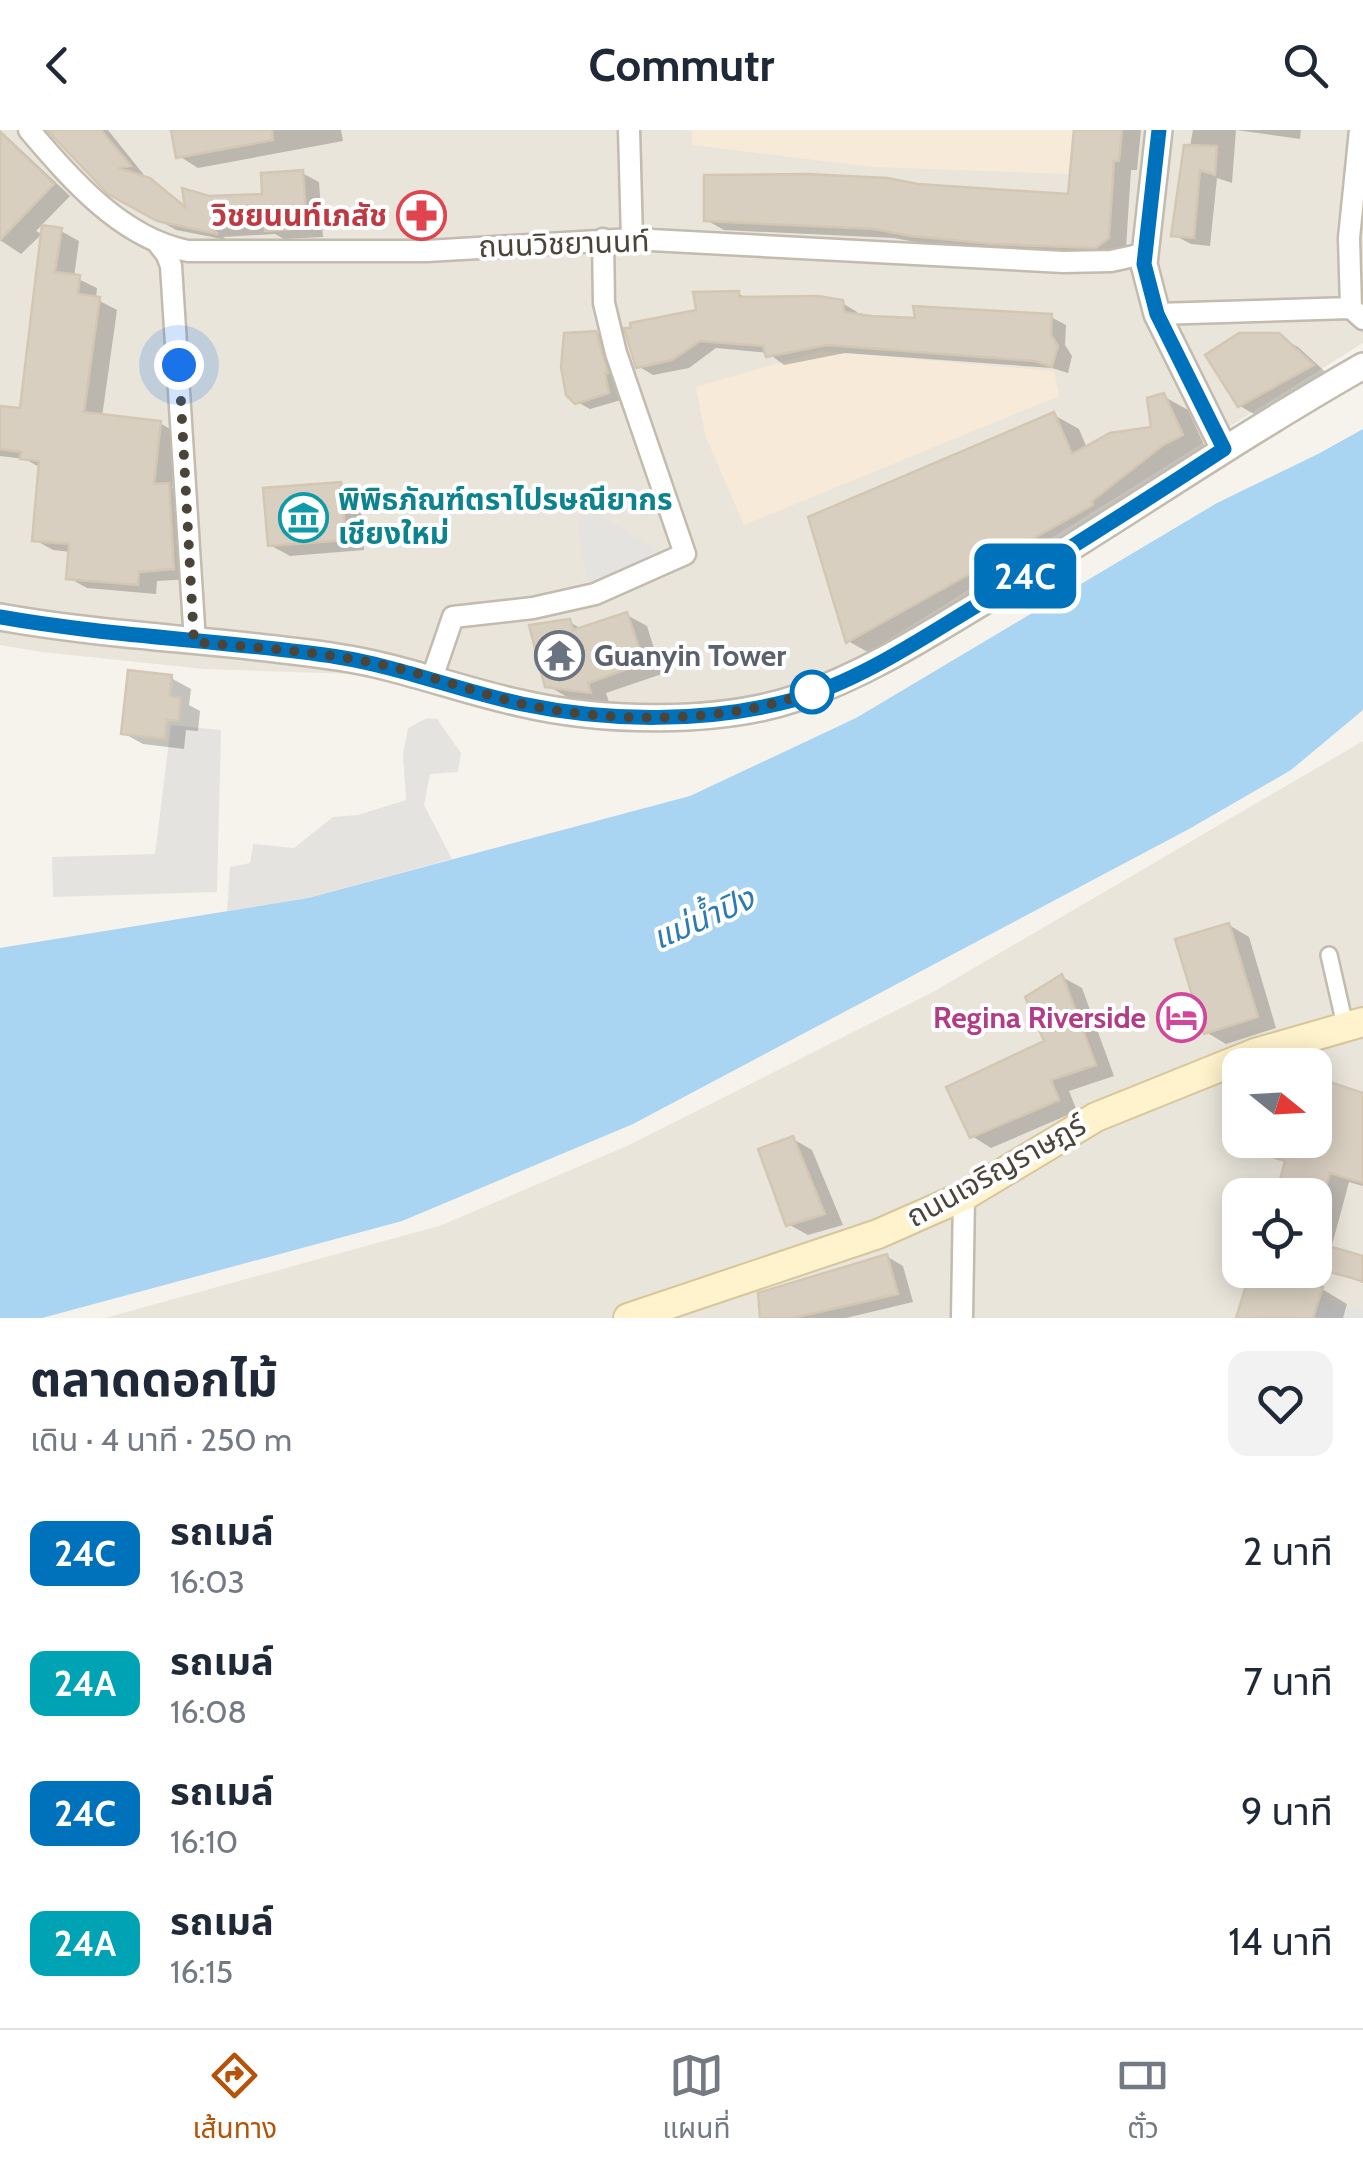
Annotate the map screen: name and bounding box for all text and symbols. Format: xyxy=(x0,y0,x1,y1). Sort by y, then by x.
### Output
icon: back xyxy=(30,38,85,93)
text: Commutr xyxy=(589,38,774,92)
icon: search xyxy=(1278,38,1333,93)
pharmacy icon: วิชยนนท์เภสัช xyxy=(396,190,448,242)
place label: วิชยนนท์เภสัช xyxy=(211,197,387,234)
street label: ถนนวิชยานนท์ xyxy=(478,222,650,265)
your location xyxy=(154,340,204,390)
place label: พิพิธภัณฑ์ตราไปรษณียากร เชียงใหม่ xyxy=(338,481,672,552)
museum icon: พิพิธภัณฑ์ตราไปรษณียากร เชียงใหม่ xyxy=(277,491,329,543)
line badge: 24C xyxy=(968,544,1082,608)
text: 24C xyxy=(994,555,1056,598)
temple icon: Guanyin Tower xyxy=(533,630,585,682)
place label: Guanyin Tower xyxy=(594,637,786,674)
unlabelled marker xyxy=(791,671,833,713)
water label: แม่น้ำปิง xyxy=(645,875,761,957)
hotel icon: Regina Riverside xyxy=(1155,992,1207,1044)
place label: Regina Riverside xyxy=(933,999,1146,1036)
north arrow xyxy=(1222,1048,1332,1158)
map controls xyxy=(1222,1048,1332,1288)
street label: ถนนเจริญราษฎร์ xyxy=(900,1105,1093,1235)
button: locate xyxy=(1222,1178,1332,1288)
text: ตลาดดอกไม้ xyxy=(30,1350,278,1408)
button: heart xyxy=(1228,1351,1333,1456)
text: เดิน · 4 นาที · 250 m xyxy=(30,1420,292,1459)
text: รถเมล์ xyxy=(170,1508,274,1555)
text: 2 นาที xyxy=(1243,1528,1333,1575)
text: 24C xyxy=(54,1532,116,1575)
text: 16:03 xyxy=(170,1562,245,1601)
text: รถเมล์ xyxy=(170,1638,274,1685)
text: 7 นาที xyxy=(1243,1658,1333,1705)
text: 24A xyxy=(54,1662,116,1705)
text: 16:08 xyxy=(170,1692,247,1731)
text: รถเมล์ xyxy=(170,1768,274,1815)
text: 9 นาที xyxy=(1241,1788,1333,1835)
text: 24C xyxy=(54,1792,116,1835)
text: 16:10 xyxy=(170,1822,238,1861)
text: รถเมล์ xyxy=(170,1898,274,1945)
text: 14 นาที xyxy=(1228,1918,1333,1965)
text: 24A xyxy=(54,1922,116,1965)
text: 16:15 xyxy=(170,1952,233,1991)
tab: เส้นทาง xyxy=(193,2048,277,2151)
tab: แผนที่ xyxy=(662,2048,730,2151)
tab: ตั๋ว xyxy=(1115,2048,1170,2151)

